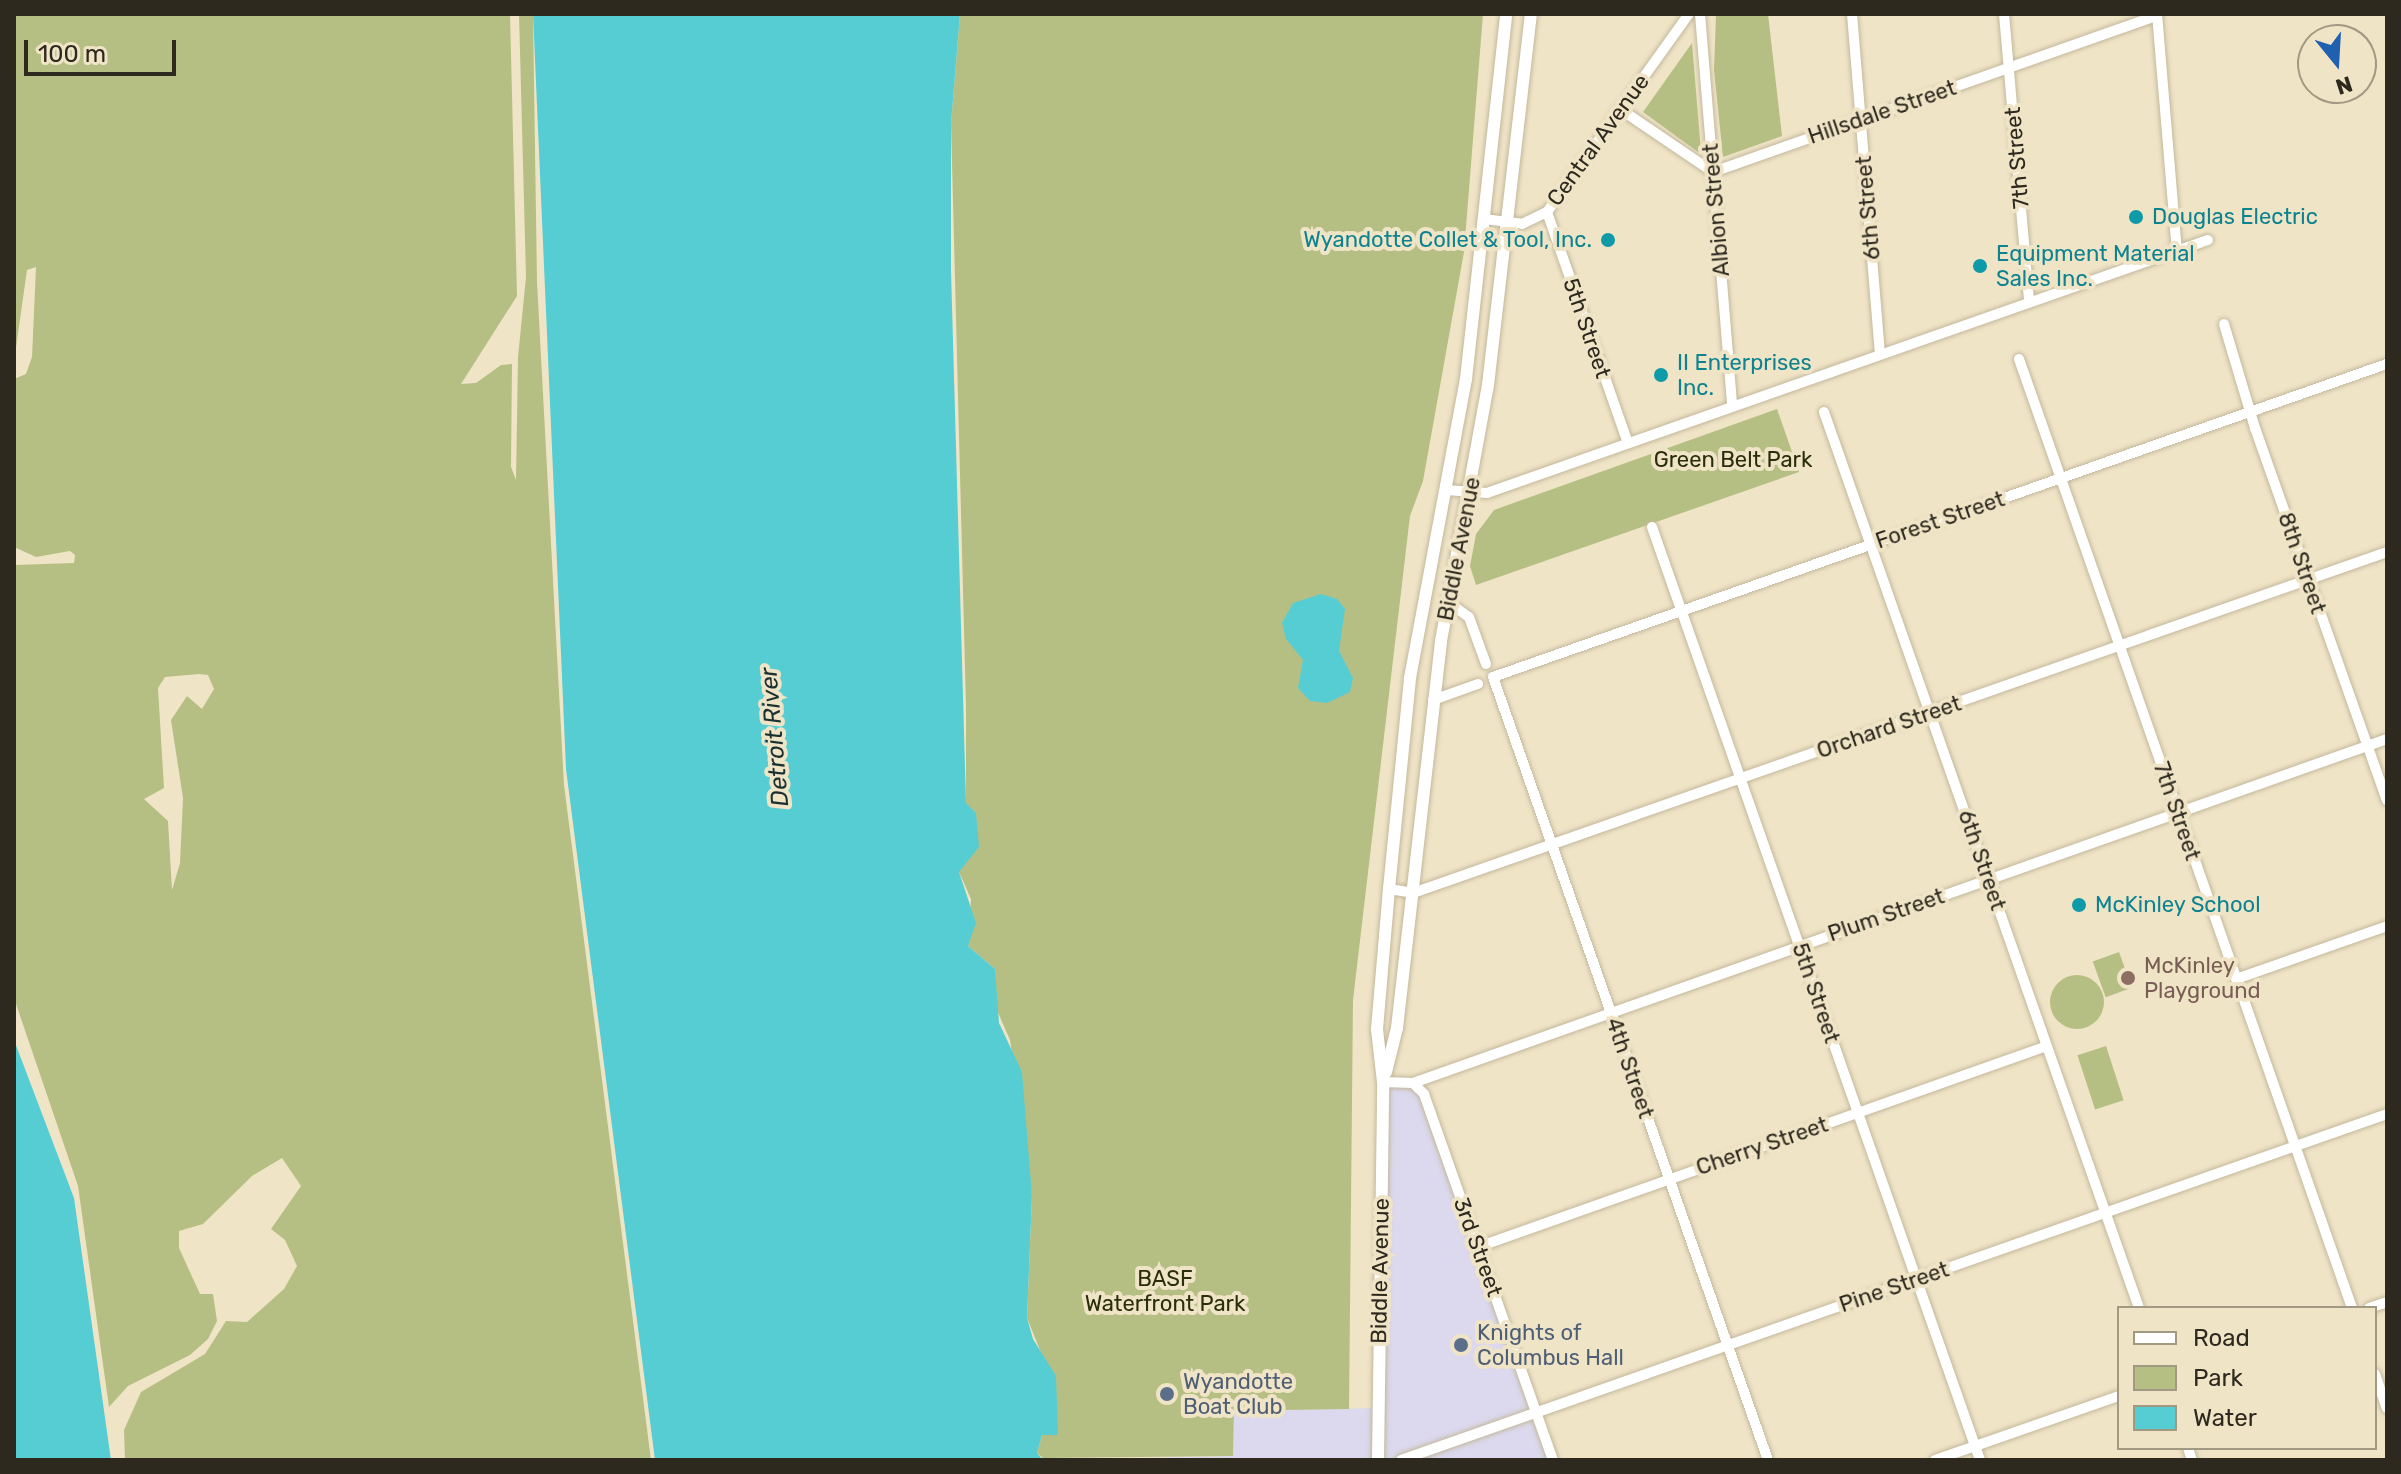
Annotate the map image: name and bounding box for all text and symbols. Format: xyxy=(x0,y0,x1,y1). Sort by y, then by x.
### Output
scale bar xyxy=(28,24,180,74)
north arrow xyxy=(2297,24,2377,104)
text: 100 m xyxy=(38,40,106,68)
street label: Central Avenue xyxy=(1541,69,1655,211)
text: N xyxy=(2332,70,2356,101)
street label: Hillsdale Street xyxy=(1805,74,1959,150)
street label: 7th Street xyxy=(1999,106,2035,210)
street label: Albion Street xyxy=(1697,142,1735,278)
street label: 6th Street xyxy=(1850,155,1886,261)
place label: Douglas Electric xyxy=(2152,204,2318,230)
marker: Douglas Electric xyxy=(2127,208,2145,226)
place label: Wyandotte Collet & Tool, Inc. xyxy=(1303,227,1592,253)
marker: Wyandotte Collet & Tool, Inc. xyxy=(1599,231,1617,249)
place label: Equipment Material Sales Inc. xyxy=(1996,240,2195,292)
marker: Equipment Material Sales Inc. xyxy=(1971,257,1989,275)
street label: 5th Street xyxy=(1558,275,1616,381)
place label: II Enterprises Inc. xyxy=(1677,349,1812,400)
marker: II Enterprises Inc. xyxy=(1652,366,1670,384)
park label: Green Belt Park xyxy=(1654,447,1812,473)
street label: Biddle Avenue xyxy=(1432,475,1486,623)
street label: Forest Street xyxy=(1872,486,2008,554)
street label: 8th Street xyxy=(2272,509,2332,617)
water label: Detroit River xyxy=(755,666,795,808)
street label: Orchard Street xyxy=(1813,690,1965,764)
street label: 7th Street xyxy=(2148,758,2206,864)
street label: 6th Street xyxy=(1953,806,2011,914)
street label: Plum Street xyxy=(1824,883,1948,947)
place label: McKinley School xyxy=(2095,892,2261,918)
marker: McKinley School xyxy=(2070,896,2088,914)
street label: 5th Street xyxy=(1787,940,1845,1046)
place label: McKinley Playground xyxy=(2144,952,2261,1004)
marker: McKinley Playground xyxy=(2119,969,2137,987)
street label: 4th Street xyxy=(1600,1014,1660,1122)
street label: Cherry Street xyxy=(1692,1111,1832,1181)
street label: 3rd Street xyxy=(1448,1194,1508,1300)
street label: Biddle Avenue xyxy=(1366,1198,1394,1344)
street label: Pine Street xyxy=(1836,1256,1952,1318)
park label: BASF Waterfront Park xyxy=(1085,1265,1245,1316)
legend xyxy=(2117,1306,2377,1450)
place label: Knights of Columbus Hall xyxy=(1477,1319,1624,1370)
text: Road xyxy=(2193,1324,2250,1352)
marker: Knights of Columbus Hall xyxy=(1452,1336,1470,1354)
text: Park xyxy=(2193,1364,2243,1392)
place label: Wyandotte Boat Club xyxy=(1183,1368,1293,1420)
marker: Wyandotte Boat Club xyxy=(1158,1385,1176,1403)
text: Water xyxy=(2193,1404,2257,1432)

